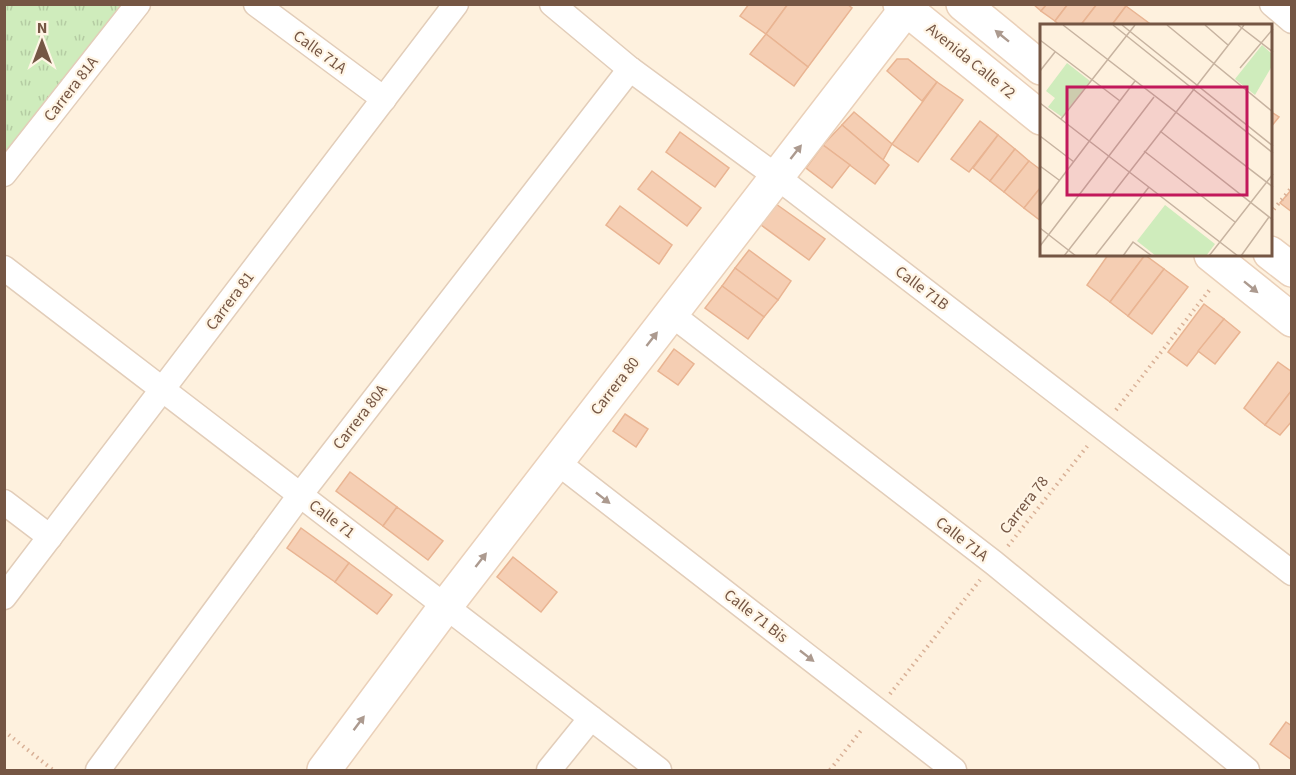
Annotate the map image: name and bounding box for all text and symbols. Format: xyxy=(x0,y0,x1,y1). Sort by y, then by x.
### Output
north arrow xyxy=(12,12,72,72)
text: N xyxy=(37,17,47,39)
street label: Avenida Calle 72 xyxy=(922,18,1020,104)
inset map xyxy=(1040,24,1272,256)
street label: Calle 71A xyxy=(289,25,351,79)
one-way arrow xyxy=(994,30,1010,43)
street label: Carrera 81A xyxy=(39,52,104,126)
one-way arrow xyxy=(790,144,803,160)
street label: Calle 71B xyxy=(891,261,953,315)
street label: Carrera 81 xyxy=(201,267,259,335)
one-way arrow xyxy=(1243,281,1259,294)
one-way arrow xyxy=(645,332,657,347)
street label: Carrera 80 xyxy=(585,352,645,420)
street label: Carrera 80A xyxy=(328,380,393,454)
street label: Carrera 78 xyxy=(994,471,1054,539)
one-way arrow xyxy=(595,492,611,504)
street label: Calle 71 xyxy=(304,494,360,544)
street label: Calle 71A xyxy=(931,512,993,567)
one-way arrow xyxy=(475,553,487,569)
street label: Calle 71 Bis xyxy=(719,584,793,648)
one-way arrow xyxy=(799,650,815,662)
one-way arrow xyxy=(352,716,364,731)

